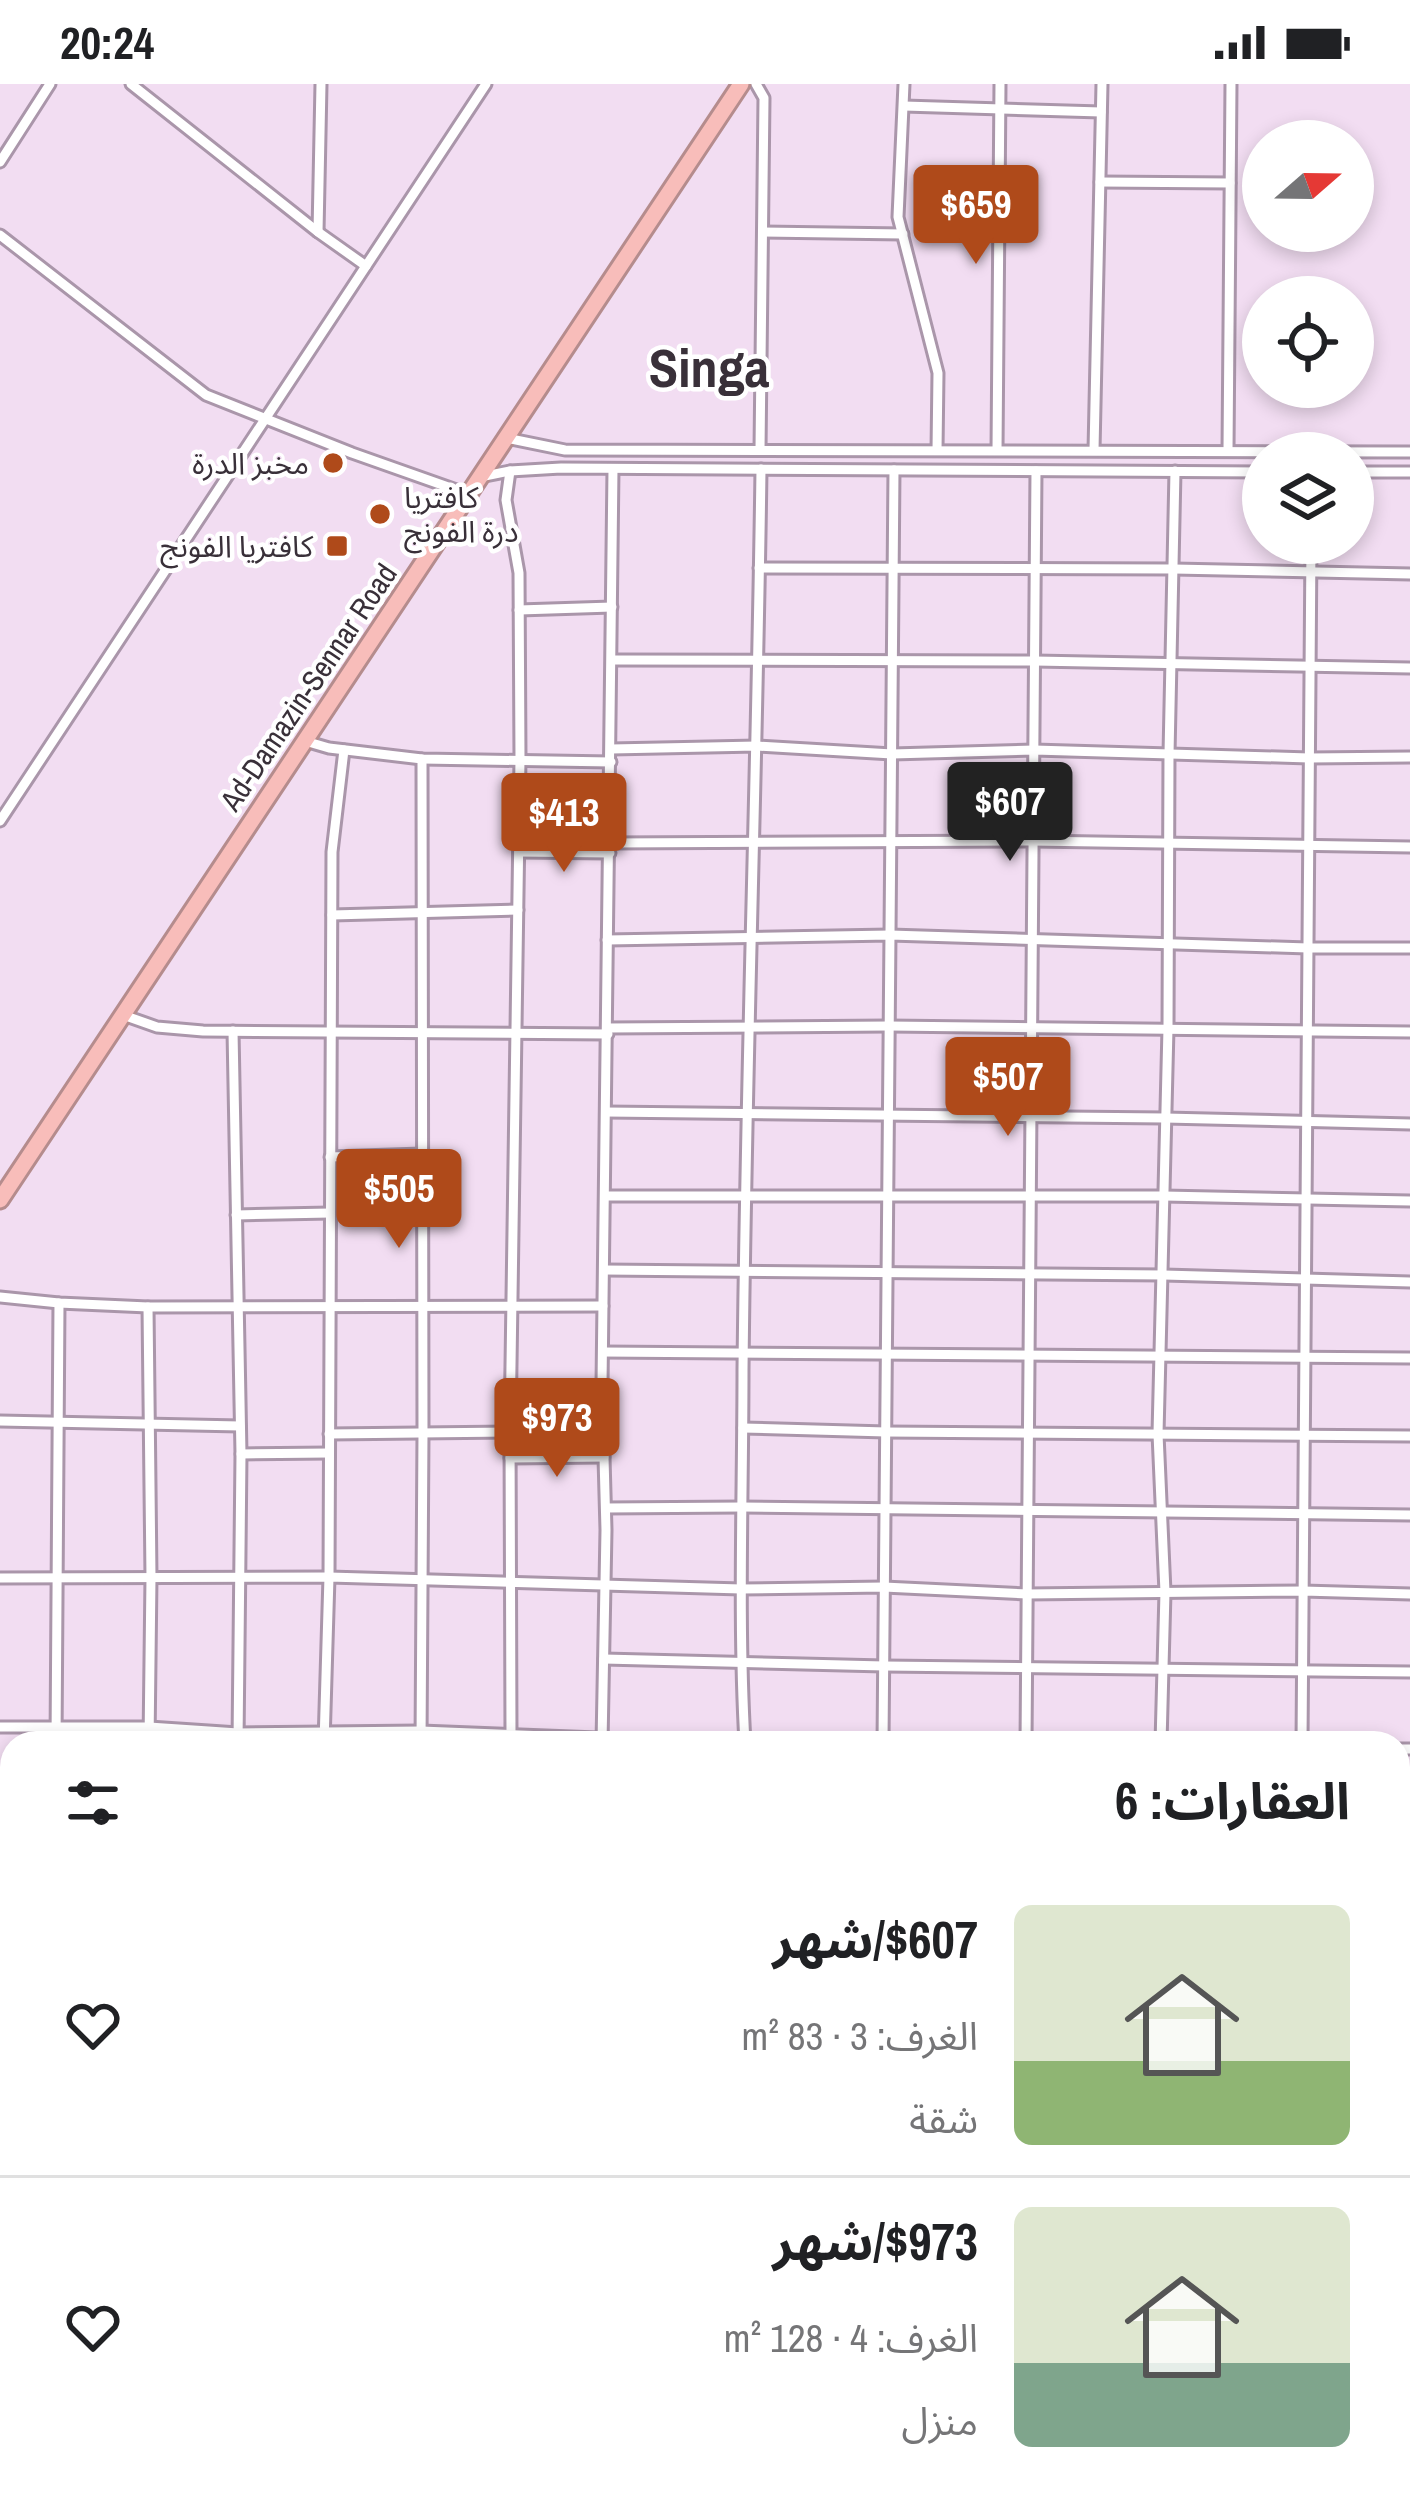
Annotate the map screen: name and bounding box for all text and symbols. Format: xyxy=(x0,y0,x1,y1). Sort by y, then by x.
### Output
text: 20:24 xyxy=(60,12,154,73)
north arrow xyxy=(1242,120,1374,252)
map controls xyxy=(1242,120,1374,564)
pin: $659 xyxy=(905,165,1047,267)
text: $659 xyxy=(940,178,1012,230)
button: locate xyxy=(1242,276,1374,408)
district label: Singa xyxy=(649,331,770,404)
button: layers xyxy=(1242,432,1374,564)
place label: مخبز الدرة xyxy=(192,443,309,483)
marker: مخبز الدرة xyxy=(320,450,346,476)
place label: كافتريا درة الفونج xyxy=(404,477,519,554)
marker: كافتريا درة الفونج xyxy=(367,501,393,527)
place label: كافتريا الفونج xyxy=(160,526,314,569)
marker: كافتريا الفونج xyxy=(324,533,350,559)
street label: Ad-Damazin-Sennar Road xyxy=(210,556,406,819)
pin: $607 xyxy=(939,762,1081,864)
pin: $413 xyxy=(493,773,635,875)
text: $607 xyxy=(974,775,1046,827)
text: $413 xyxy=(528,786,600,838)
pin: $507 xyxy=(937,1037,1079,1139)
text: $507 xyxy=(972,1050,1044,1102)
pin: $505 xyxy=(328,1149,470,1251)
text: $505 xyxy=(363,1162,435,1214)
pin: $973 xyxy=(486,1378,628,1480)
text: $973 xyxy=(521,1391,593,1443)
text: العقارات: 6 xyxy=(1115,1766,1350,1835)
icon: filters xyxy=(60,1770,126,1836)
text: $607/شهر xyxy=(773,1905,978,1974)
icon: home xyxy=(1110,1953,1254,2097)
icon: heart xyxy=(60,1992,126,2058)
text: الغرف: 3 · 83 m² xyxy=(742,2010,978,2062)
text: شقة xyxy=(909,2093,978,2145)
text: $973/شهر xyxy=(773,2207,978,2276)
icon: home xyxy=(1110,2255,1254,2399)
icon: heart xyxy=(60,2294,126,2360)
text: الغرف: 4 · 128 m² xyxy=(724,2312,978,2364)
text: منزل xyxy=(902,2395,978,2447)

